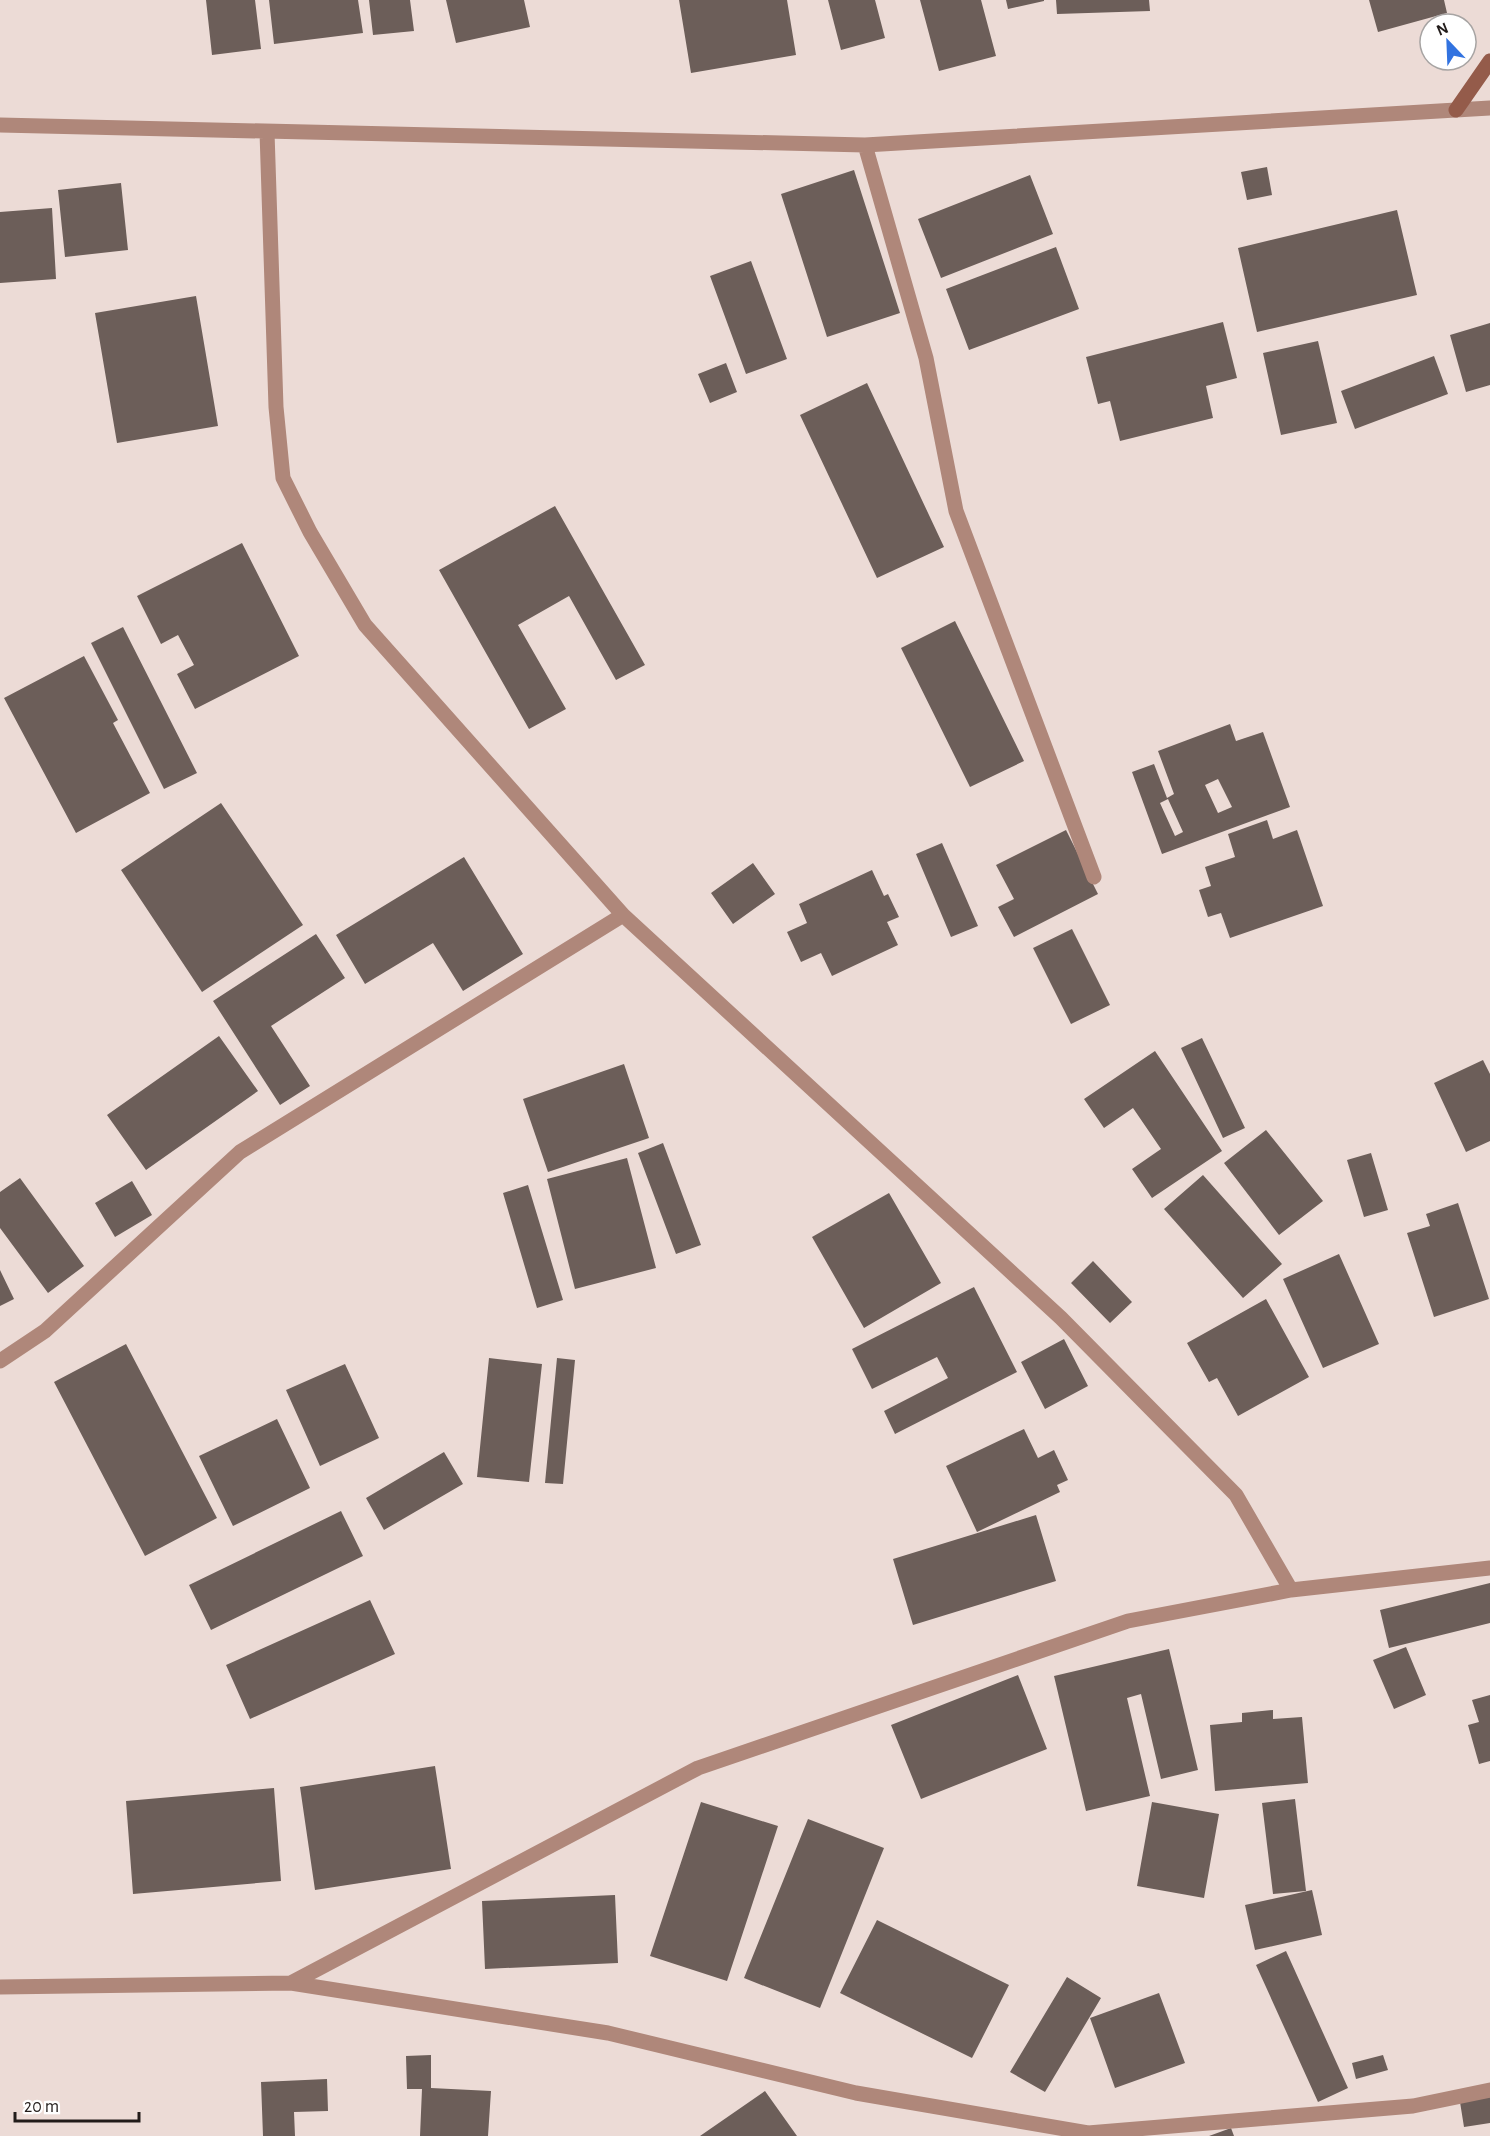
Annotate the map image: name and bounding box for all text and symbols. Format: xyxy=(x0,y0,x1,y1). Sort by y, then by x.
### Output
north arrow xyxy=(1418,12,1478,72)
text: N xyxy=(1434,20,1451,39)
scale bar xyxy=(15,2085,140,2123)
text: 20 m xyxy=(24,2098,59,2116)

